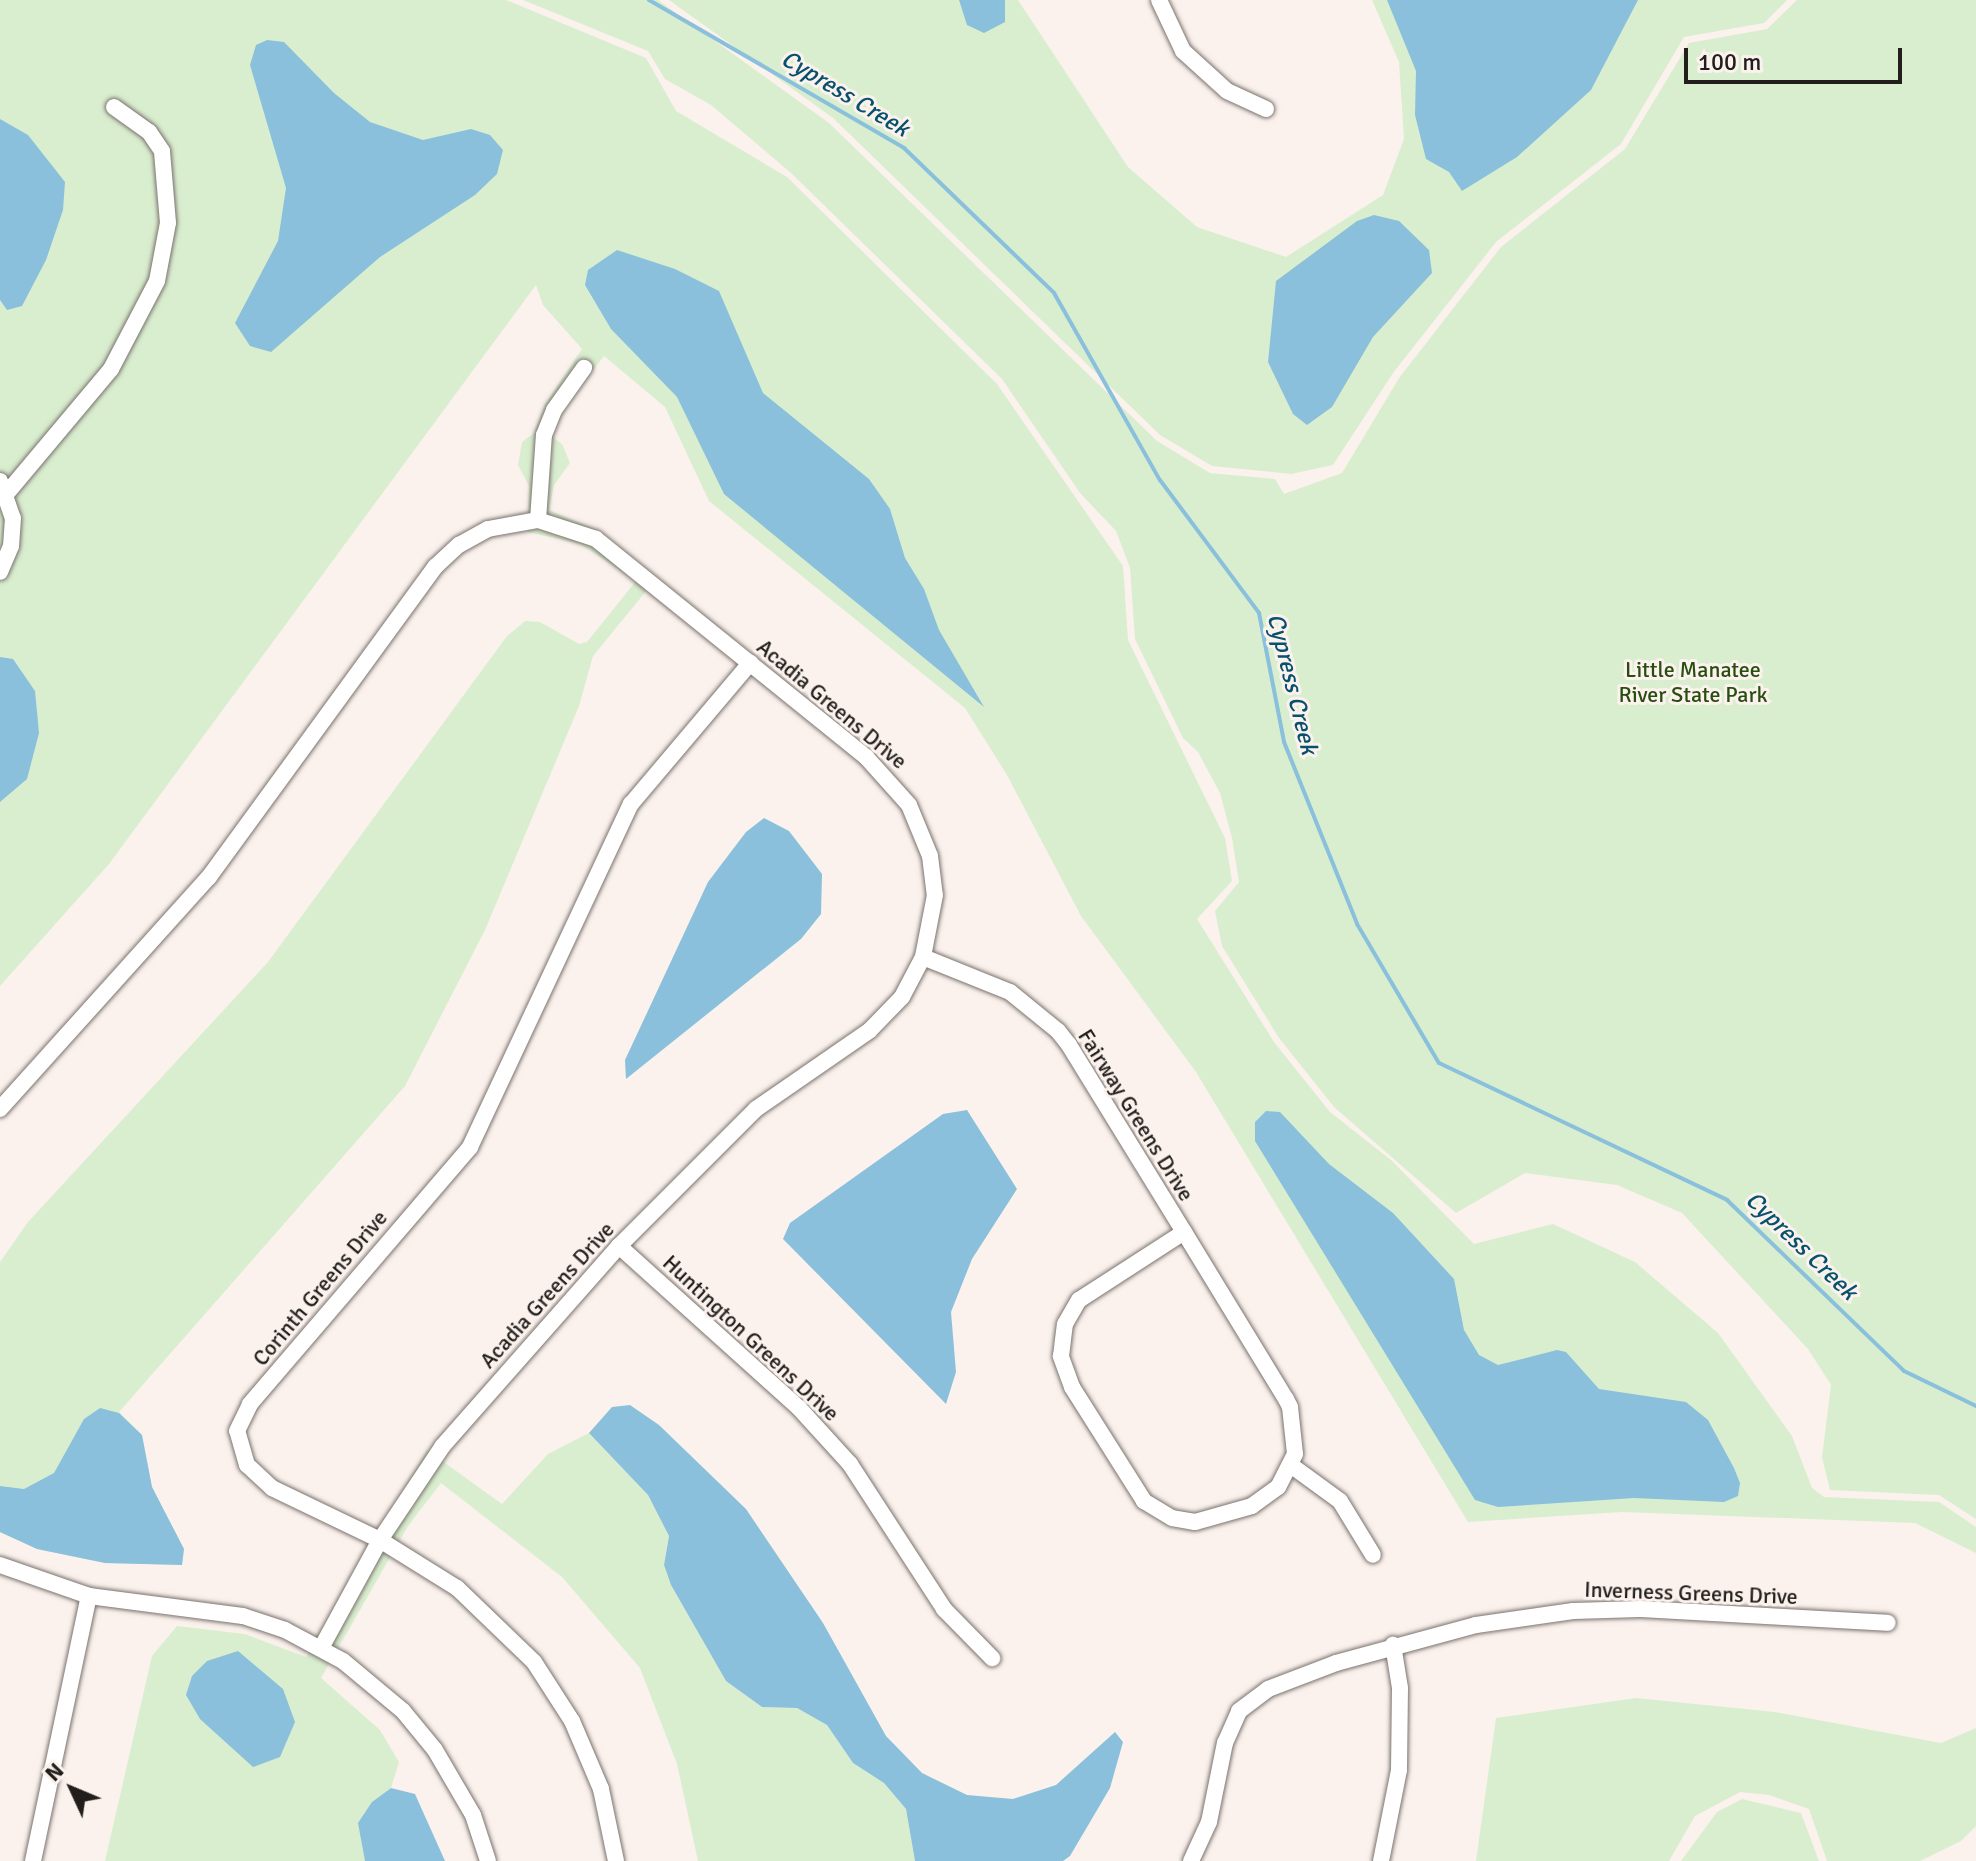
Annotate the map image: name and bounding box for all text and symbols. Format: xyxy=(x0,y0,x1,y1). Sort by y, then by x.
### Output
scale bar xyxy=(1688,32,1906,82)
water label: Cypress Creek xyxy=(776,45,914,143)
text: 100 m xyxy=(1698,47,1761,77)
water label: Cypress Creek xyxy=(1261,611,1323,757)
street label: Acadia Greens Drive xyxy=(752,634,912,774)
park label: Little Manatee River State Park xyxy=(1618,656,1768,708)
street label: Fairway Greens Drive xyxy=(1072,1024,1200,1206)
water label: Cypress Creek xyxy=(1739,1186,1863,1306)
street label: Corinth Greens Drive xyxy=(247,1205,393,1371)
street label: Acadia Greens Drive xyxy=(474,1216,620,1374)
street label: Huntington Greens Drive xyxy=(657,1249,845,1427)
street label: Inverness Greens Drive xyxy=(1584,1576,1798,1610)
north arrow xyxy=(32,1749,112,1829)
text: N xyxy=(39,1757,69,1787)

